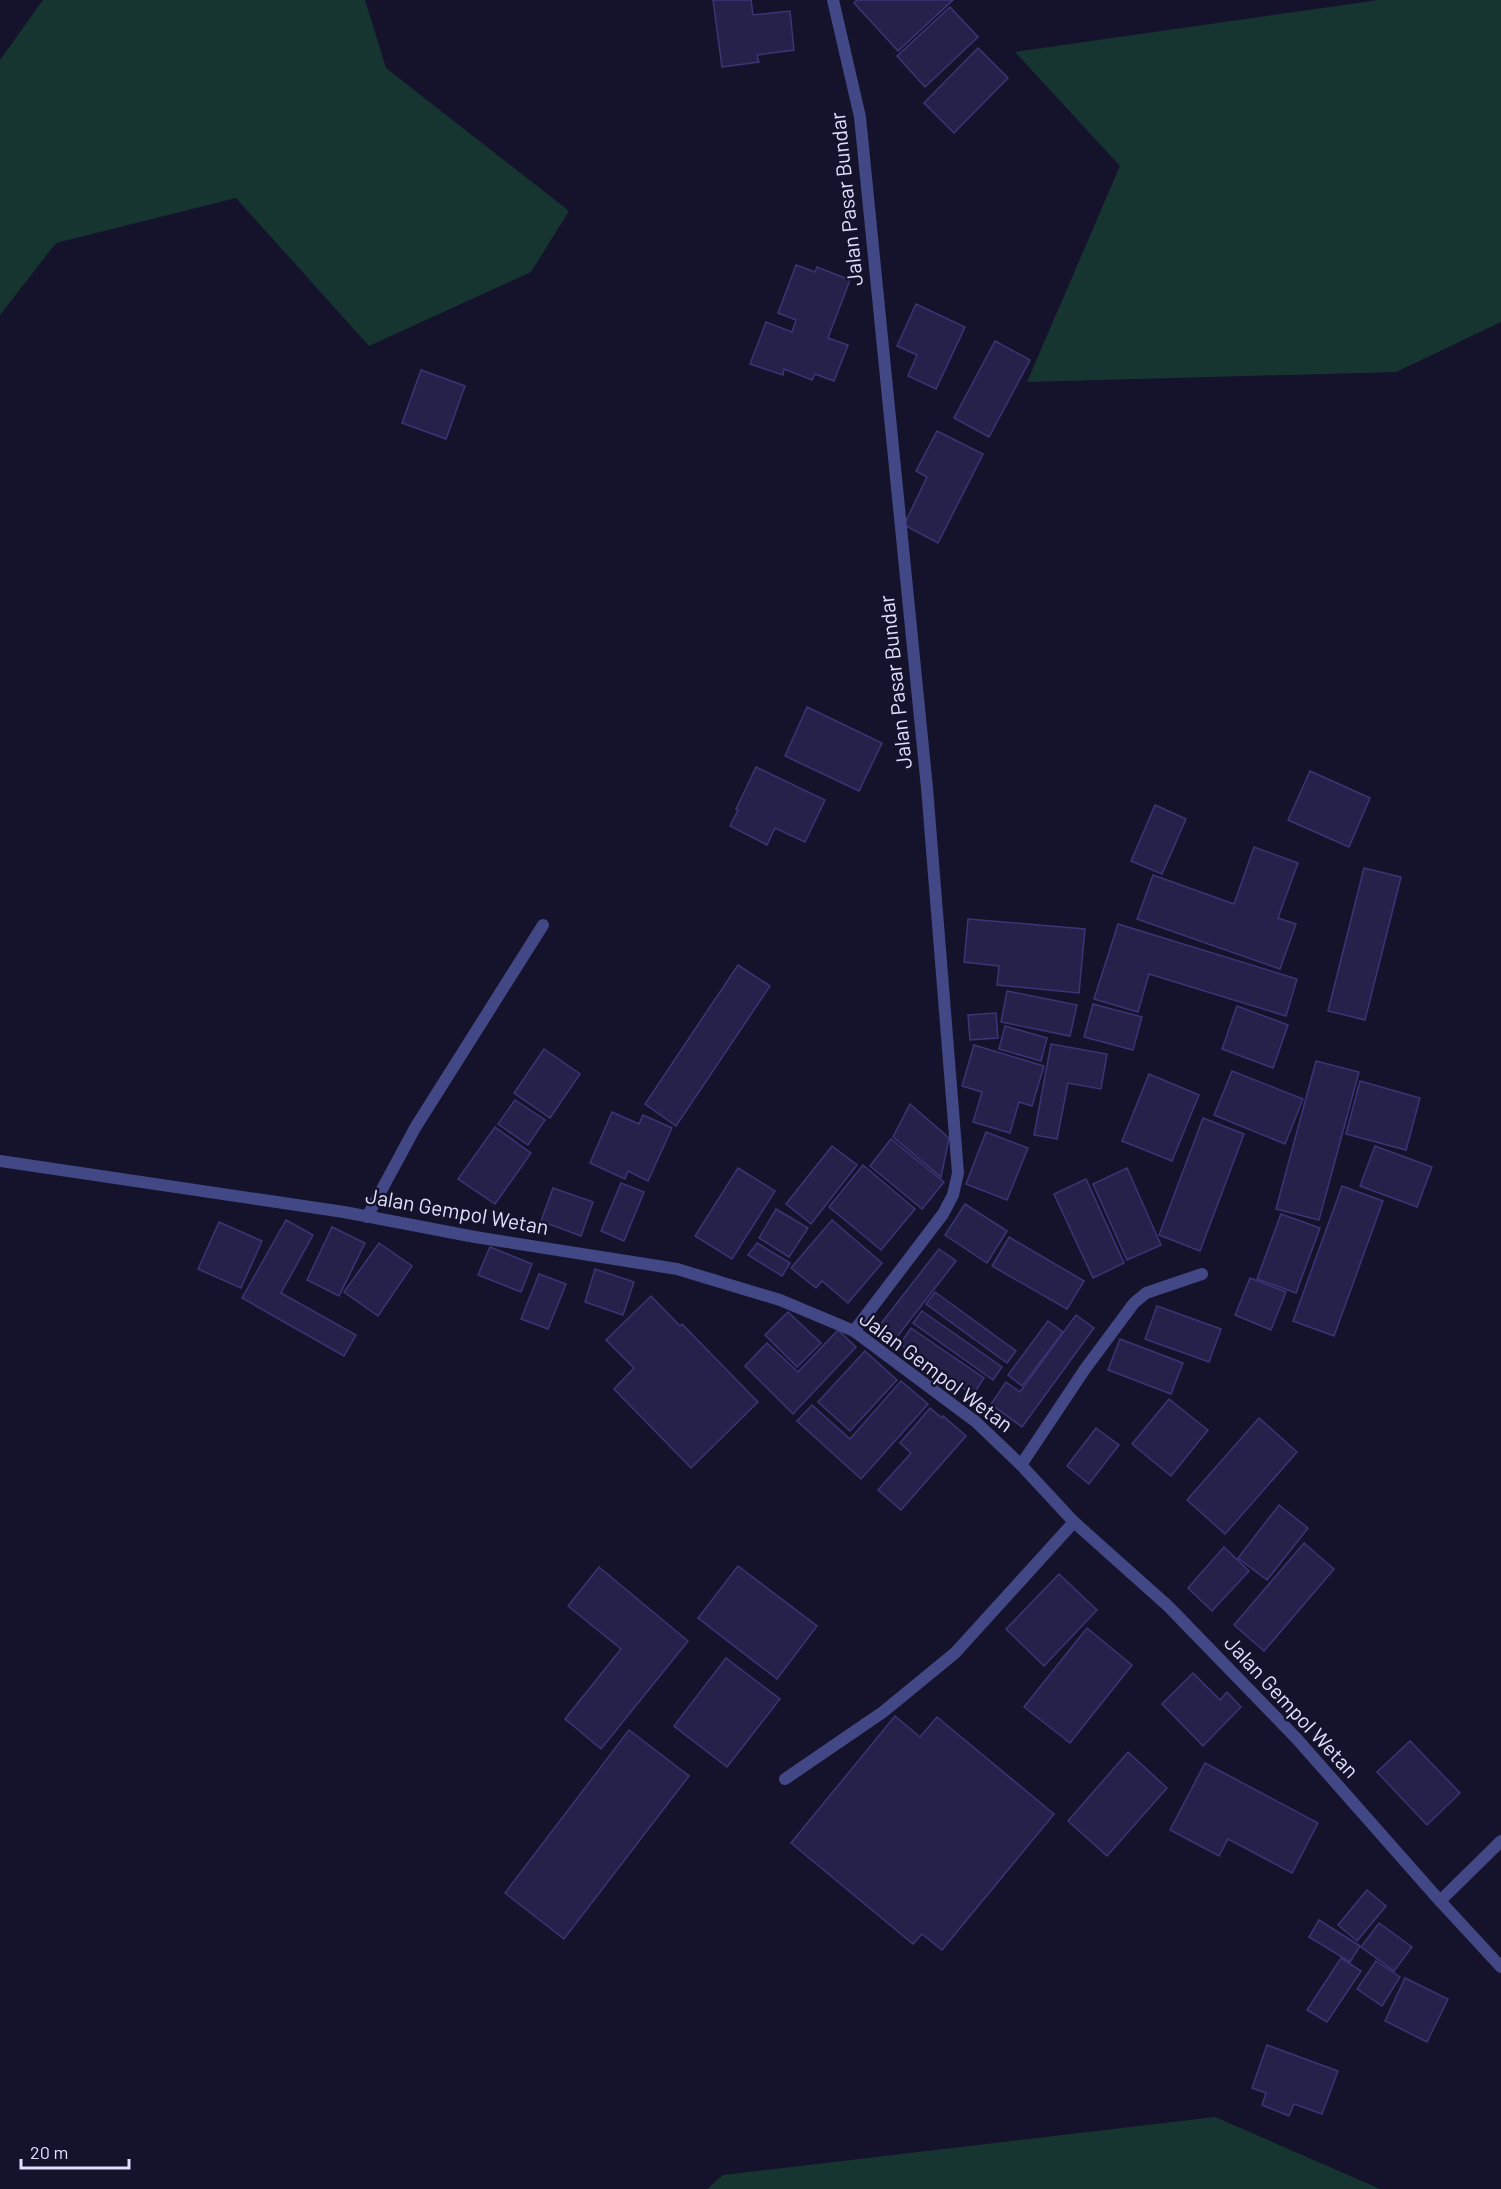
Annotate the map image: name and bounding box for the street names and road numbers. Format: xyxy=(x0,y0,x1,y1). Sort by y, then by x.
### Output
street label: Jalan Pasar Bundar xyxy=(824,111,867,287)
street label: Jalan Pasar Bundar xyxy=(873,594,916,770)
street label: Jalan Gempol Wetan xyxy=(364,1182,551,1239)
street label: Jalan Gempol Wetan xyxy=(855,1305,1018,1437)
street label: Jalan Gempol Wetan xyxy=(1220,1630,1364,1782)

